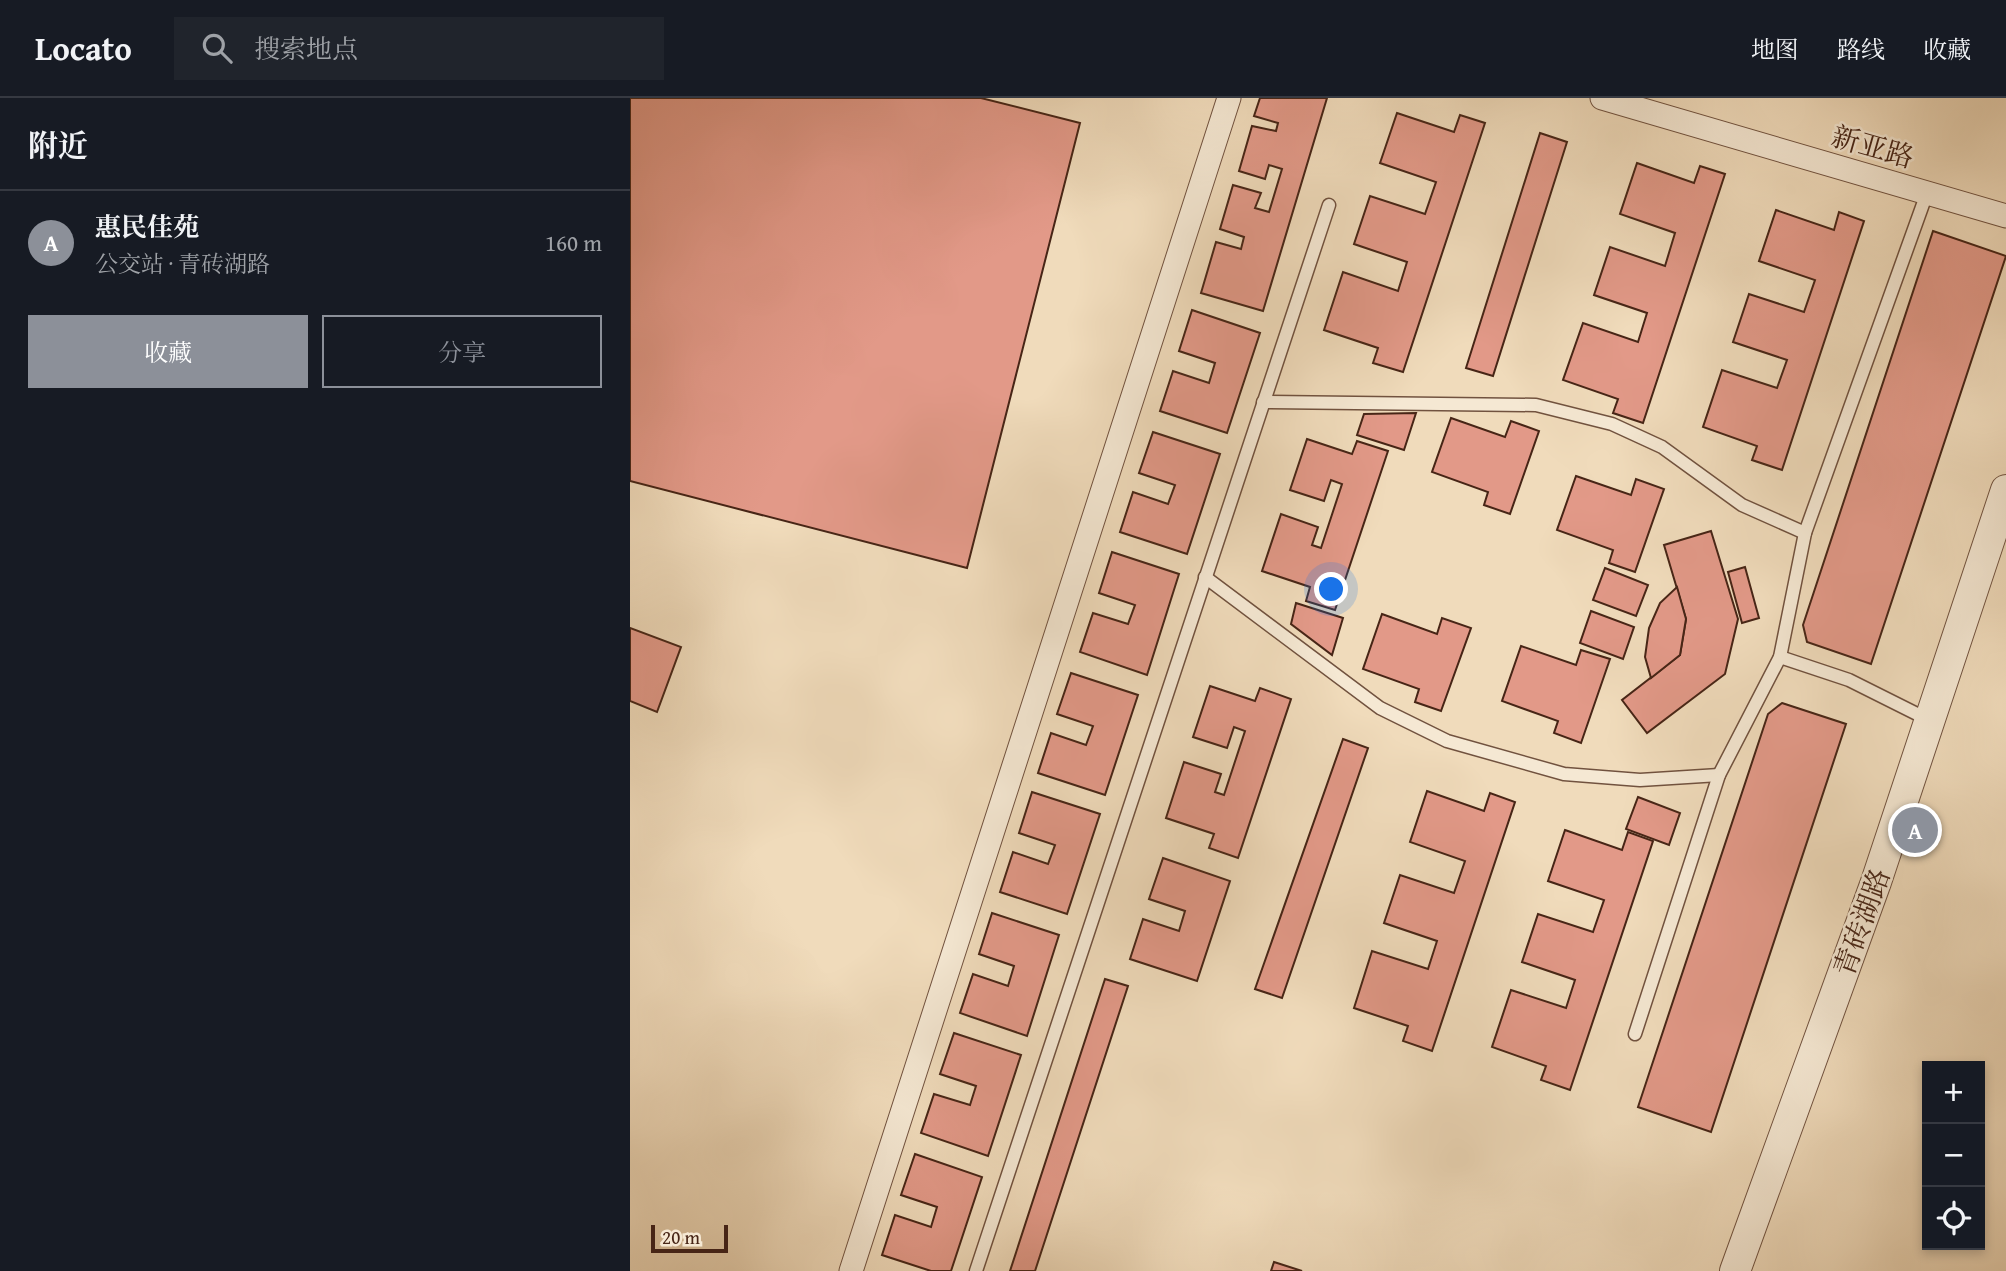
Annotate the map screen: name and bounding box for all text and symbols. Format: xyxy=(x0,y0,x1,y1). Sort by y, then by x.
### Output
search box xyxy=(174,17,664,80)
text: Locato xyxy=(35,24,132,72)
icon: search xyxy=(198,29,236,67)
text: 搜索地点 xyxy=(254,29,358,68)
text: 地图 xyxy=(1751,32,1799,67)
text: 路线 xyxy=(1837,32,1885,67)
text: 收藏 xyxy=(1923,32,1971,67)
street label: 新亚路 xyxy=(1827,115,1919,177)
text: 附近 xyxy=(28,123,88,167)
text: 惠民佳苑 xyxy=(95,207,199,246)
text: A xyxy=(44,226,58,259)
text: 160 m xyxy=(545,226,602,259)
text: 公交站 · 青砖湖路 xyxy=(95,247,270,280)
button: 收藏 xyxy=(28,315,308,388)
button: 分享 xyxy=(322,315,602,388)
your location xyxy=(1314,572,1348,606)
pin: A xyxy=(1892,804,1938,856)
street label: 青砖湖路 xyxy=(1823,862,1899,982)
map controls xyxy=(1922,1061,1985,1250)
button: + xyxy=(1922,1061,1985,1124)
button: − xyxy=(1922,1124,1985,1187)
button: locate xyxy=(1922,1187,1985,1250)
scale bar xyxy=(651,1222,728,1254)
text: 20 m xyxy=(662,1223,700,1251)

